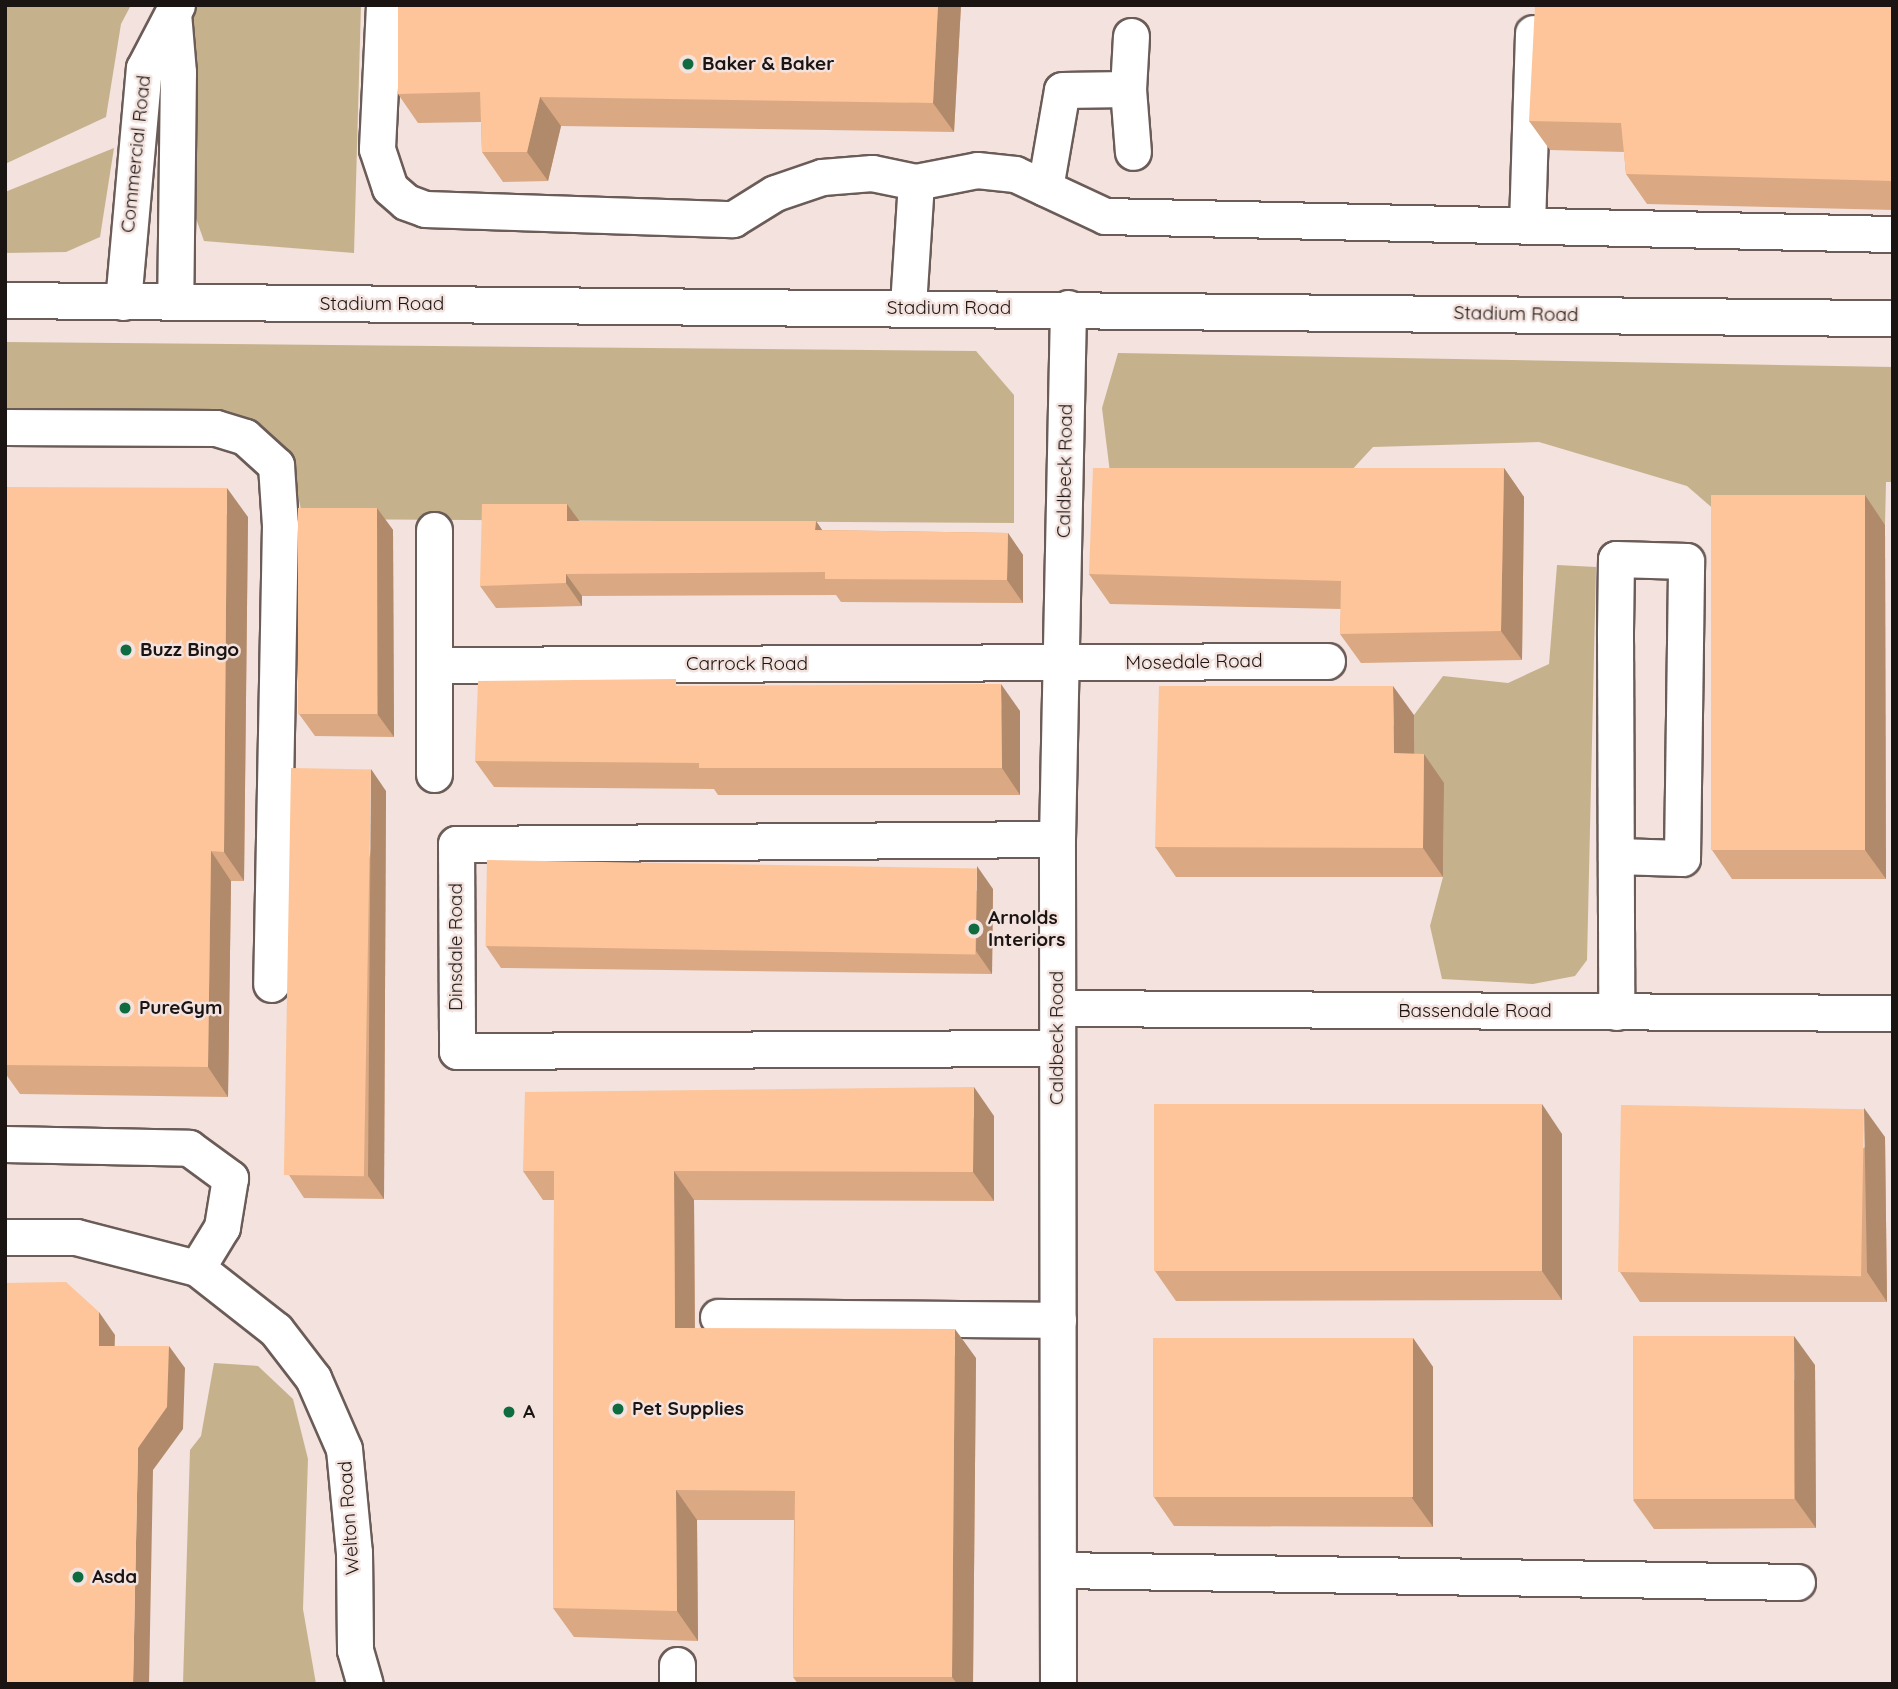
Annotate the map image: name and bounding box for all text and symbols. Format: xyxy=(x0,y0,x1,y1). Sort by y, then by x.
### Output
place label: Baker & Baker xyxy=(702,53,835,75)
marker: Baker & Baker xyxy=(680,56,696,72)
street label: Commercial Road xyxy=(116,74,156,234)
street label: Stadium Road xyxy=(320,293,444,315)
street label: Stadium Road xyxy=(887,297,1011,319)
street label: Stadium Road xyxy=(1453,302,1579,326)
street label: Caldbeck Road xyxy=(1052,404,1078,538)
place label: Buzz Bingo xyxy=(140,639,239,661)
marker: Buzz Bingo xyxy=(118,642,134,658)
street label: Mosedale Road xyxy=(1125,649,1263,675)
street label: Carrock Road xyxy=(686,653,808,675)
street label: Dinsdale Road xyxy=(445,883,467,1011)
place label: Arnolds Interiors xyxy=(988,907,1065,951)
marker: Arnolds Interiors xyxy=(966,921,982,937)
street label: Caldbeck Road xyxy=(1046,971,1068,1105)
place label: PureGym xyxy=(139,997,222,1019)
marker: PureGym xyxy=(117,1000,133,1016)
street label: Bassendale Road xyxy=(1398,1000,1552,1022)
place label: Pet Supplies xyxy=(632,1398,744,1420)
place label: A xyxy=(523,1401,535,1423)
marker: Pet Supplies xyxy=(610,1401,626,1417)
marker: A xyxy=(501,1404,517,1420)
street label: Welton Road xyxy=(334,1460,364,1576)
place label: Asda xyxy=(92,1566,137,1588)
marker: Asda xyxy=(70,1569,86,1585)

